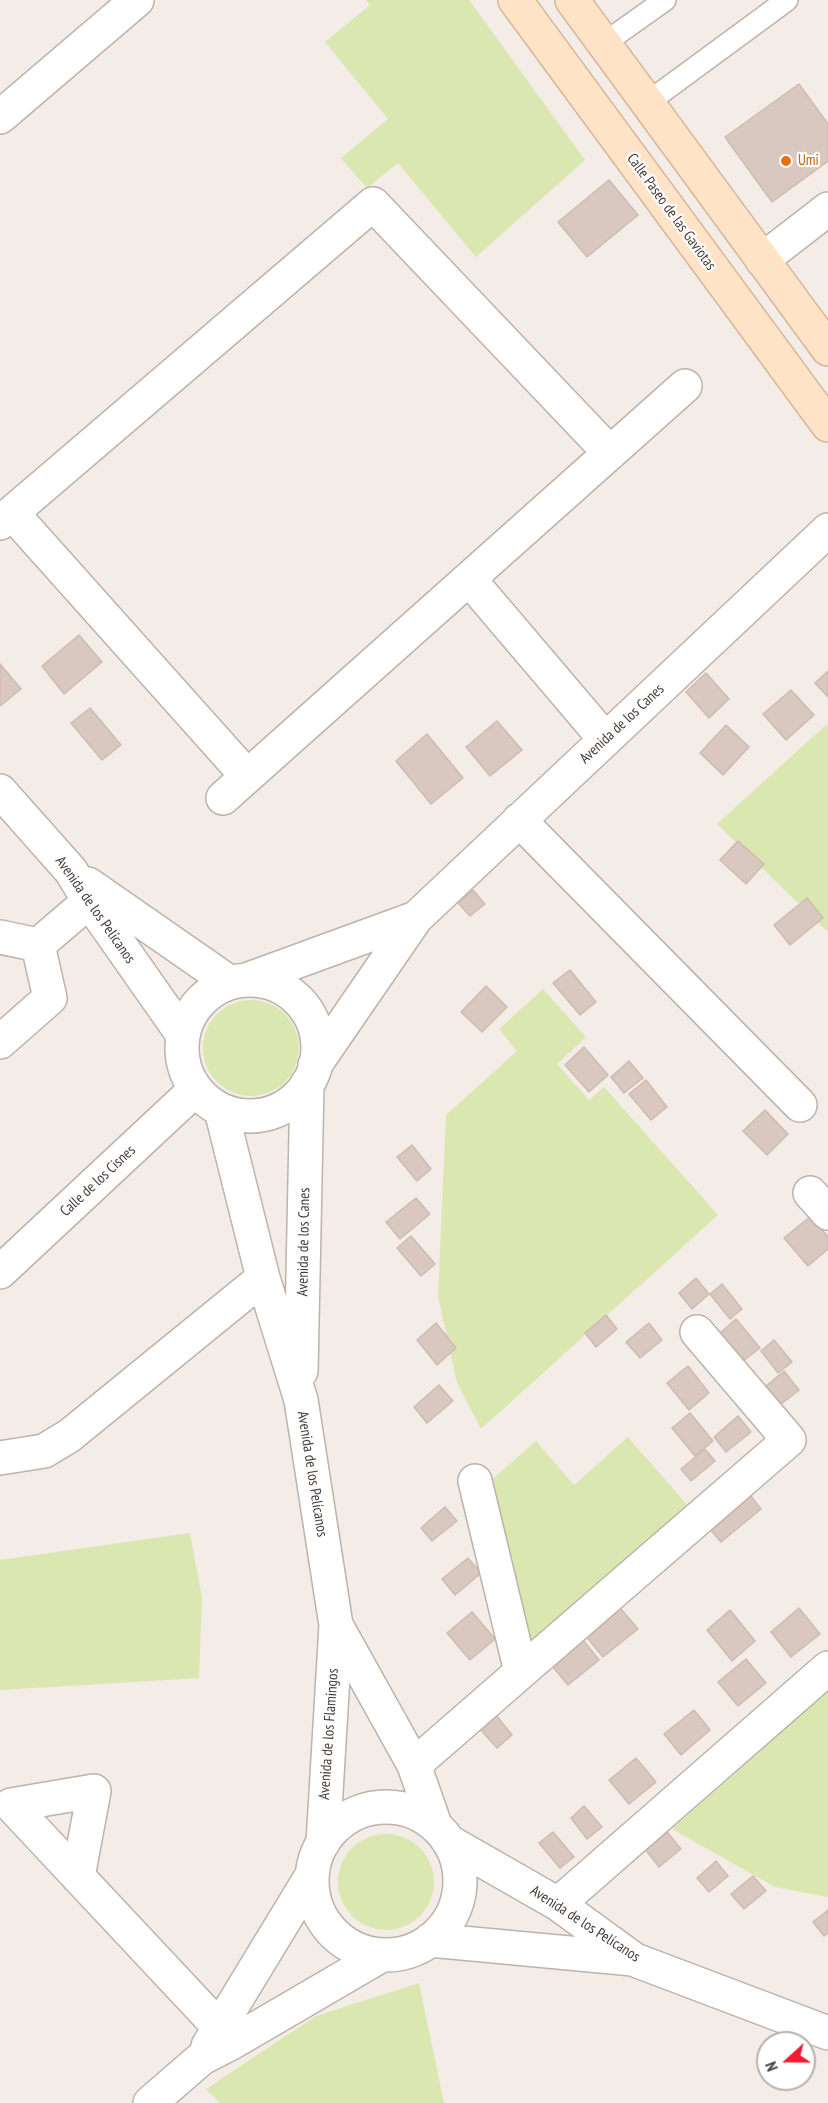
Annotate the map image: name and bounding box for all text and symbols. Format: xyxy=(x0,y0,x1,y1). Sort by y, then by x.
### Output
street label: Calle Paseo de las Gaviotas xyxy=(623,150,719,274)
place label: Umi xyxy=(798,152,819,170)
marker: Umi xyxy=(779,154,793,168)
street label: Avenida de los Canes xyxy=(576,680,668,768)
street label: Avenida de los Pelícanos xyxy=(51,853,139,967)
street label: Calle de los Cisnes xyxy=(57,1142,139,1220)
street label: Avenida de los Canes xyxy=(294,1187,314,1297)
street label: Avenida de los Pelícanos xyxy=(293,1410,331,1538)
street label: Avenida de los Flamingos xyxy=(315,1668,343,1800)
street label: Avenida de los Pelícanos xyxy=(527,1882,643,1966)
north arrow xyxy=(756,2031,816,2091)
text: N xyxy=(760,2059,782,2074)

